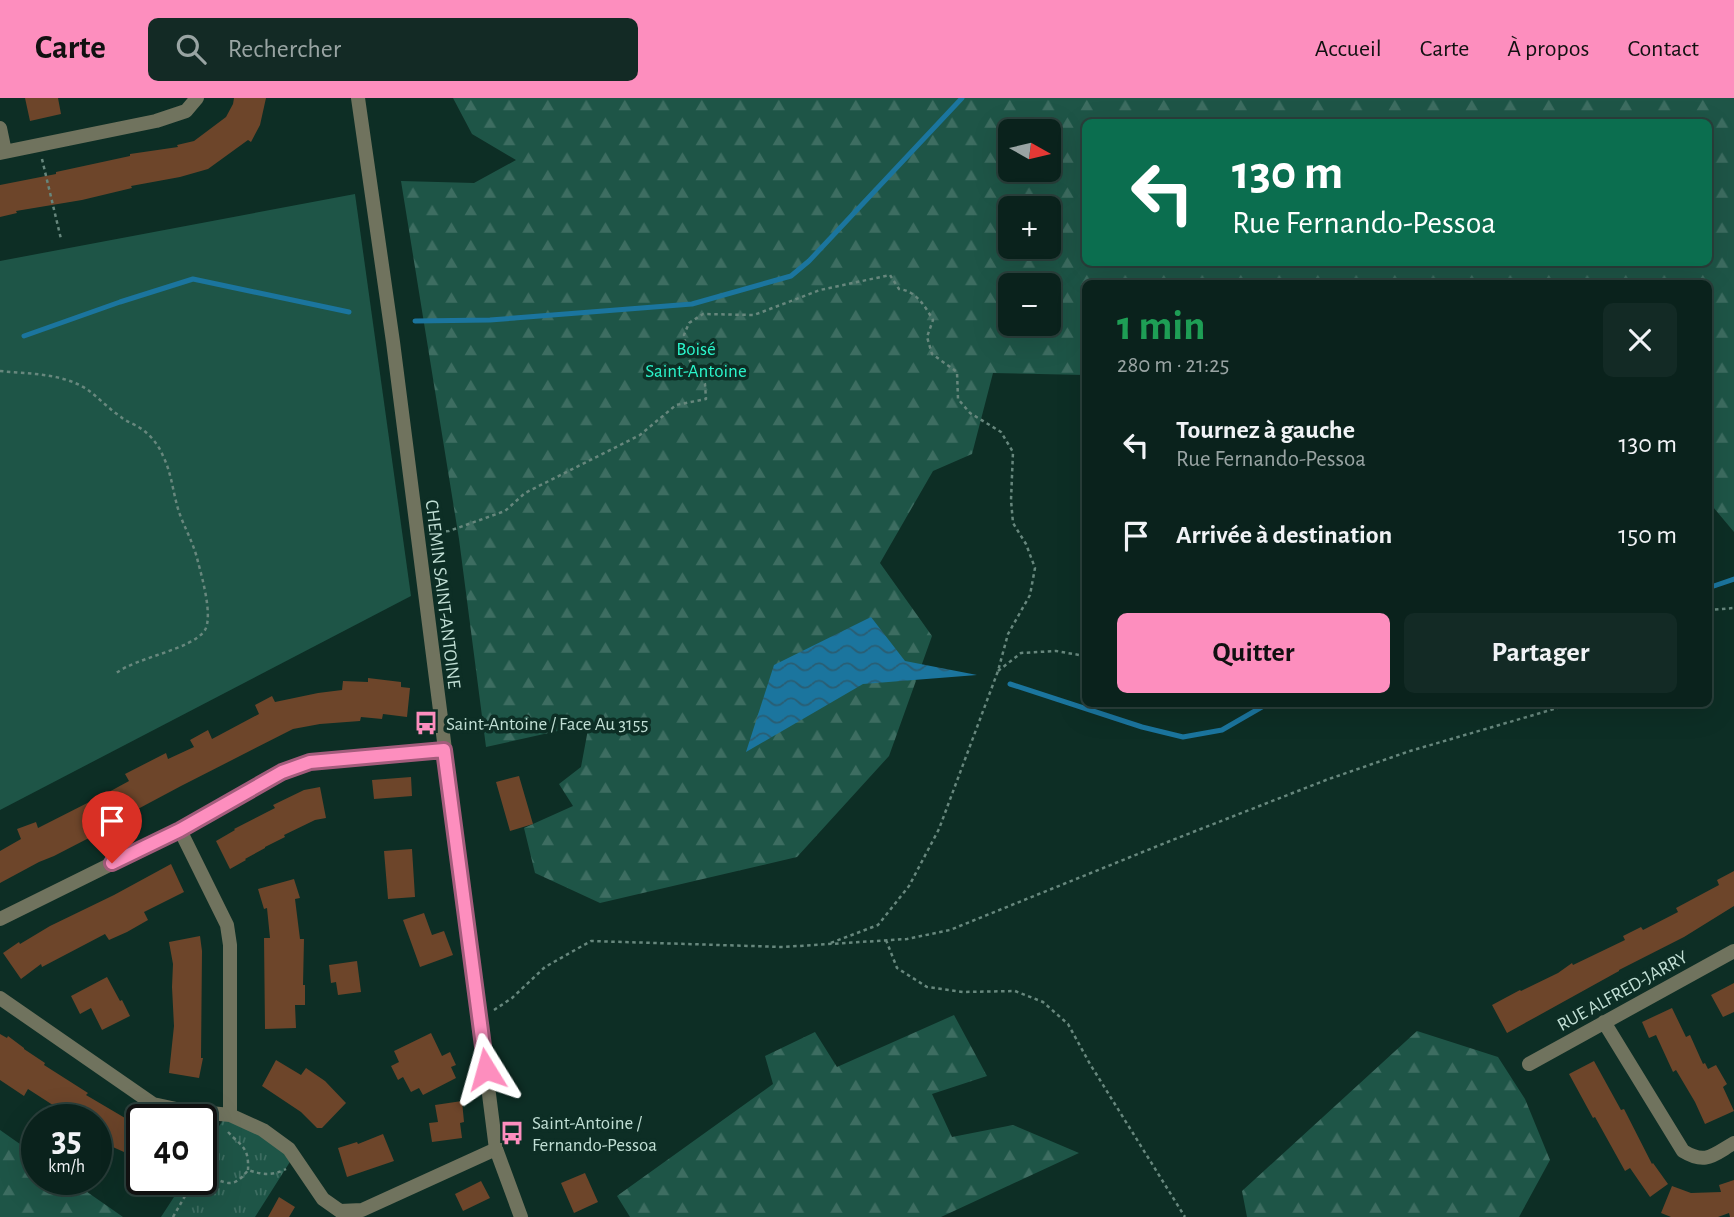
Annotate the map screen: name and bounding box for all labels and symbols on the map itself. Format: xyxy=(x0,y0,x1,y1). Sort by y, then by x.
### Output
north arrow xyxy=(998,119,1060,182)
park label: Boisé Saint-Antoine xyxy=(645,340,747,381)
street label: CHEMIN SAINT-ANTOINE xyxy=(421,499,464,690)
bus stop icon: Saint-Antoine / Face Au 3155 xyxy=(412,709,440,737)
place label: Saint-Antoine / Face Au 3155 xyxy=(446,715,648,734)
pin xyxy=(82,791,142,863)
street label: RUE ALFRED-JARRY xyxy=(1554,948,1691,1035)
position arrow xyxy=(449,1032,523,1106)
speed limit sign: 40 xyxy=(126,1104,217,1195)
place label: Saint-Antoine / Fernando-Pessoa xyxy=(532,1114,657,1155)
bus stop icon: Saint-Antoine / Fernando-Pessoa xyxy=(498,1119,526,1147)

